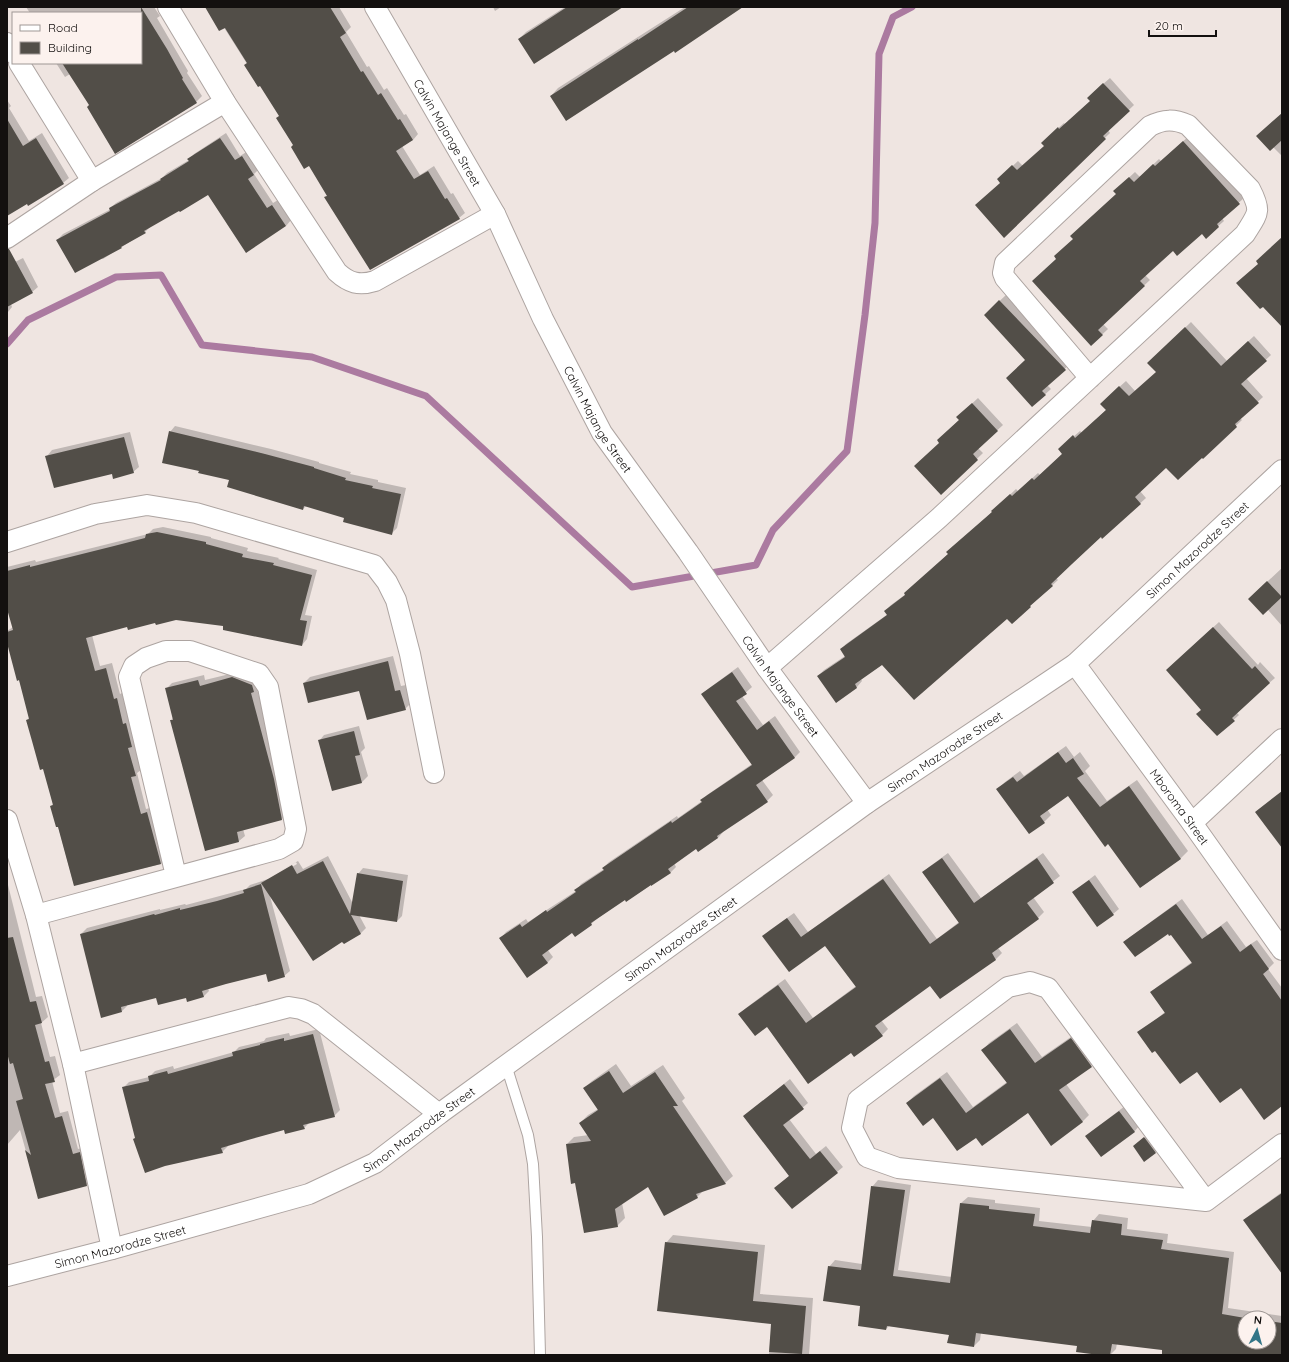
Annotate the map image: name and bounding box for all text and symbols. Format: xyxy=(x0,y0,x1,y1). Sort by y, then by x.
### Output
legend xyxy=(12,12,142,64)
scale bar xyxy=(1149,12,1216,38)
text: 20 m xyxy=(1155,18,1183,33)
text: Road xyxy=(48,20,78,35)
text: Building xyxy=(48,40,92,55)
street label: Calvin Majange Street xyxy=(411,76,485,189)
street label: Calvin Majange Street xyxy=(561,363,635,475)
street label: Simon Mazorodze Street xyxy=(1143,498,1252,601)
street label: Calvin Majange Street xyxy=(739,632,823,740)
street label: Simon Mazorodze Street xyxy=(884,707,1005,795)
street label: Mboroma Street xyxy=(1147,766,1212,848)
street label: Simon Mazorodze Street xyxy=(621,893,740,984)
street label: Simon Mazorodze Street xyxy=(360,1083,478,1175)
street label: Simon Mazorodze Street xyxy=(53,1221,187,1271)
north arrow xyxy=(1237,1310,1277,1350)
text: N xyxy=(1253,1313,1263,1327)

